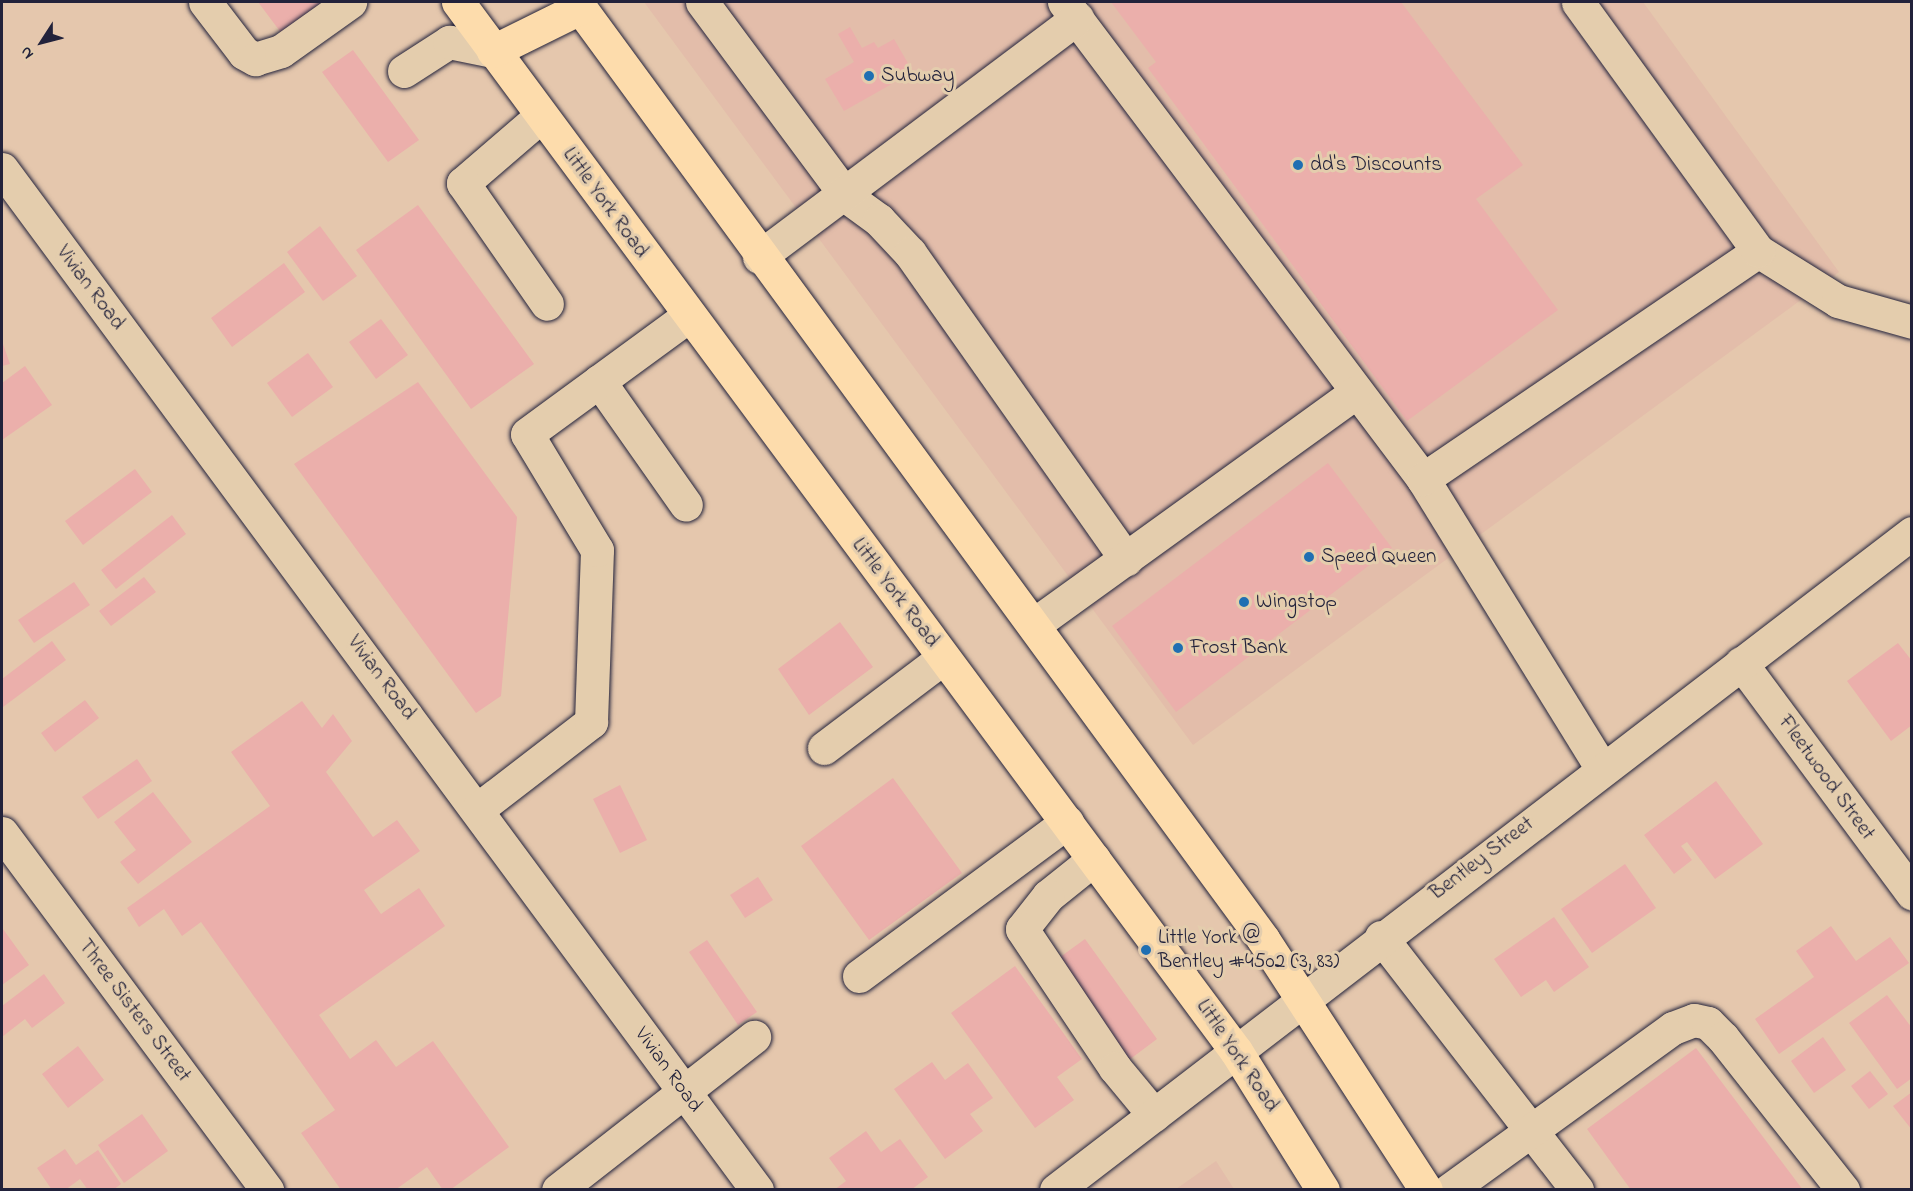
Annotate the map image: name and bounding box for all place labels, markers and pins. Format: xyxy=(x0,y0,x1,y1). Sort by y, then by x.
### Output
place label: Subway xyxy=(881,63,954,89)
marker: Subway xyxy=(862,69,876,83)
place label: dd's Discounts xyxy=(1310,152,1442,178)
marker: dd's Discounts xyxy=(1291,158,1305,172)
place label: Speed Queen xyxy=(1321,544,1436,570)
marker: Speed Queen xyxy=(1302,550,1316,564)
place label: Wingstop xyxy=(1256,589,1337,615)
marker: Wingstop xyxy=(1237,595,1251,609)
place label: Frost Bank xyxy=(1190,635,1287,661)
marker: Frost Bank xyxy=(1171,641,1185,655)
place label: Little York @ Bentley #4502 (3, 83) xyxy=(1158,925,1339,975)
marker: Little York @ Bentley #4502 (3, 83) xyxy=(1139,943,1153,957)

